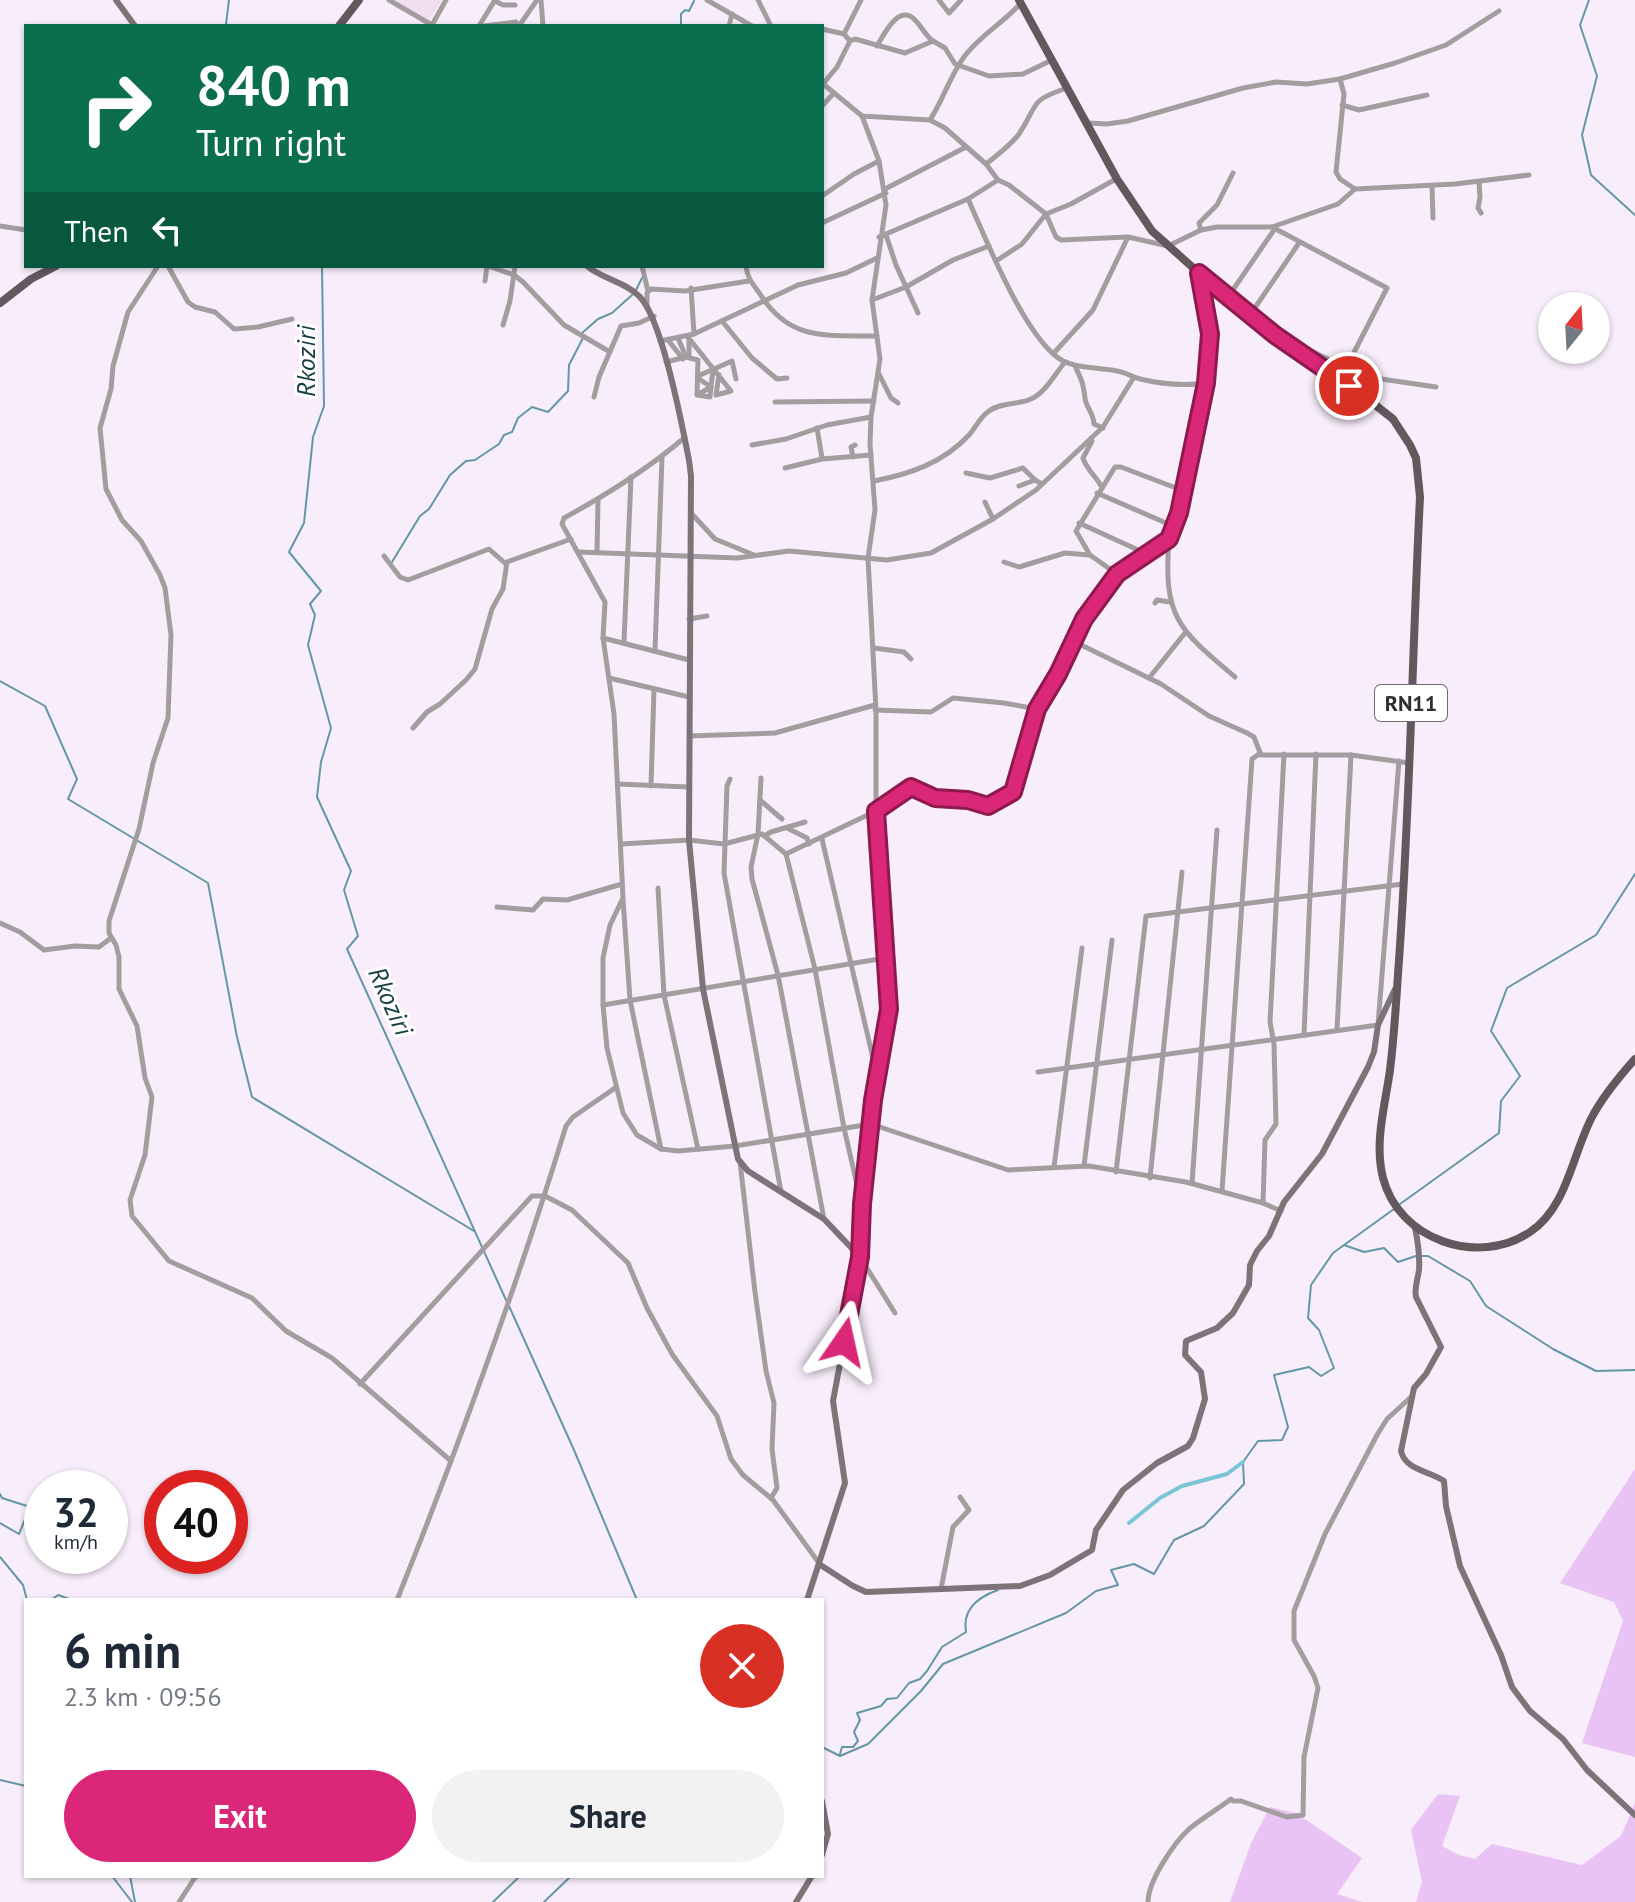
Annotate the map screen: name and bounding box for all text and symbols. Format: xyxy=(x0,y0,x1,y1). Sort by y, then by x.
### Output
text: 840 m xyxy=(196,49,351,121)
icon: right xyxy=(64,56,168,160)
text: Turn right xyxy=(196,119,346,166)
icon: left xyxy=(145,208,189,252)
text: Then xyxy=(64,211,129,250)
north arrow xyxy=(1538,292,1610,364)
map controls xyxy=(1538,292,1610,364)
water label: Rkoziri xyxy=(289,324,322,397)
pin xyxy=(1315,352,1383,420)
icon: arrive xyxy=(1327,364,1371,408)
road number: RN11 xyxy=(1375,685,1447,721)
water label: Rkoziri xyxy=(361,961,421,1042)
position arrow xyxy=(802,1300,886,1384)
speed limit sign: 40 xyxy=(144,1470,248,1574)
text: 32 xyxy=(53,1486,99,1538)
text: km/h xyxy=(54,1529,98,1555)
text: 6 min xyxy=(64,1619,181,1681)
button: close xyxy=(700,1624,784,1708)
text: 2.3 km · 09:56 xyxy=(64,1680,222,1713)
button: Exit xyxy=(64,1770,416,1862)
button: Share xyxy=(432,1770,784,1862)

